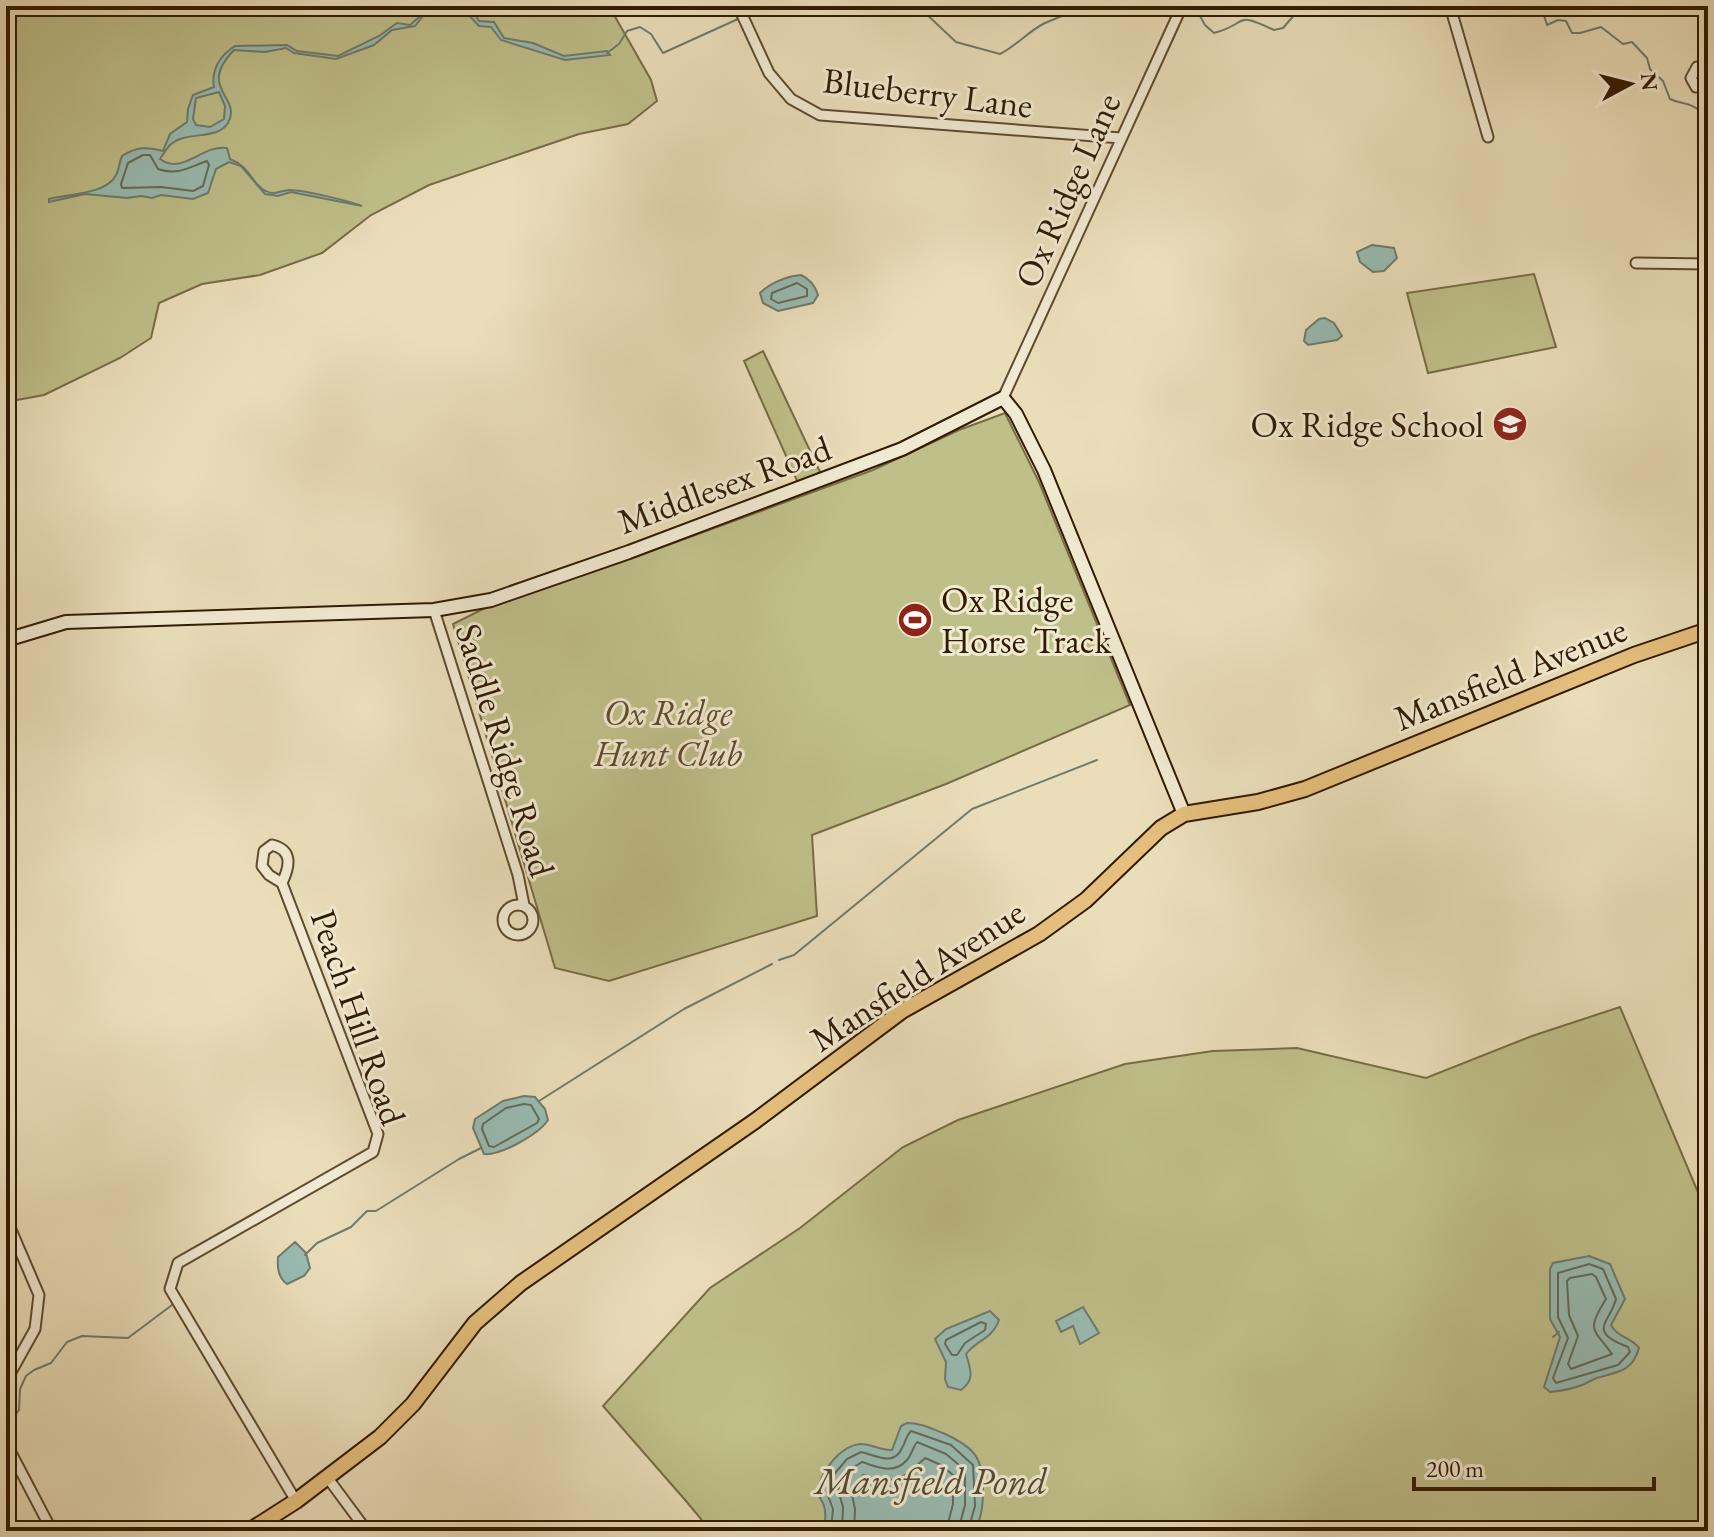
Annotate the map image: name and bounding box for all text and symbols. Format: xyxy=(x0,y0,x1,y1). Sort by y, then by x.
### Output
north arrow xyxy=(1590,44,1670,124)
street label: Blueberry Lane xyxy=(820,56,1035,129)
text: N xyxy=(1634,71,1665,92)
street label: Ox Ridge Lane xyxy=(1004,86,1131,295)
place label: Ox Ridge School xyxy=(1251,401,1484,448)
school or university icon: Ox Ridge School xyxy=(1491,405,1529,443)
street label: Middlesex Road xyxy=(611,424,838,545)
place label: Ox Ridge Horse Track xyxy=(941,576,1112,664)
sports icon: Ox Ridge Horse Track xyxy=(896,601,934,639)
street label: Mansfield Avenue xyxy=(1387,605,1633,741)
street label: Saddle Ridge Road xyxy=(445,618,567,883)
park label: Ox Ridge Hunt Club xyxy=(593,689,742,777)
street label: Mansfield Avenue xyxy=(801,889,1034,1062)
street label: Peach Hill Road xyxy=(300,903,418,1132)
scale bar xyxy=(1414,1441,1654,1491)
text: 200 m xyxy=(1426,1453,1484,1484)
water label: Mansfield Pond xyxy=(813,1456,1047,1505)

